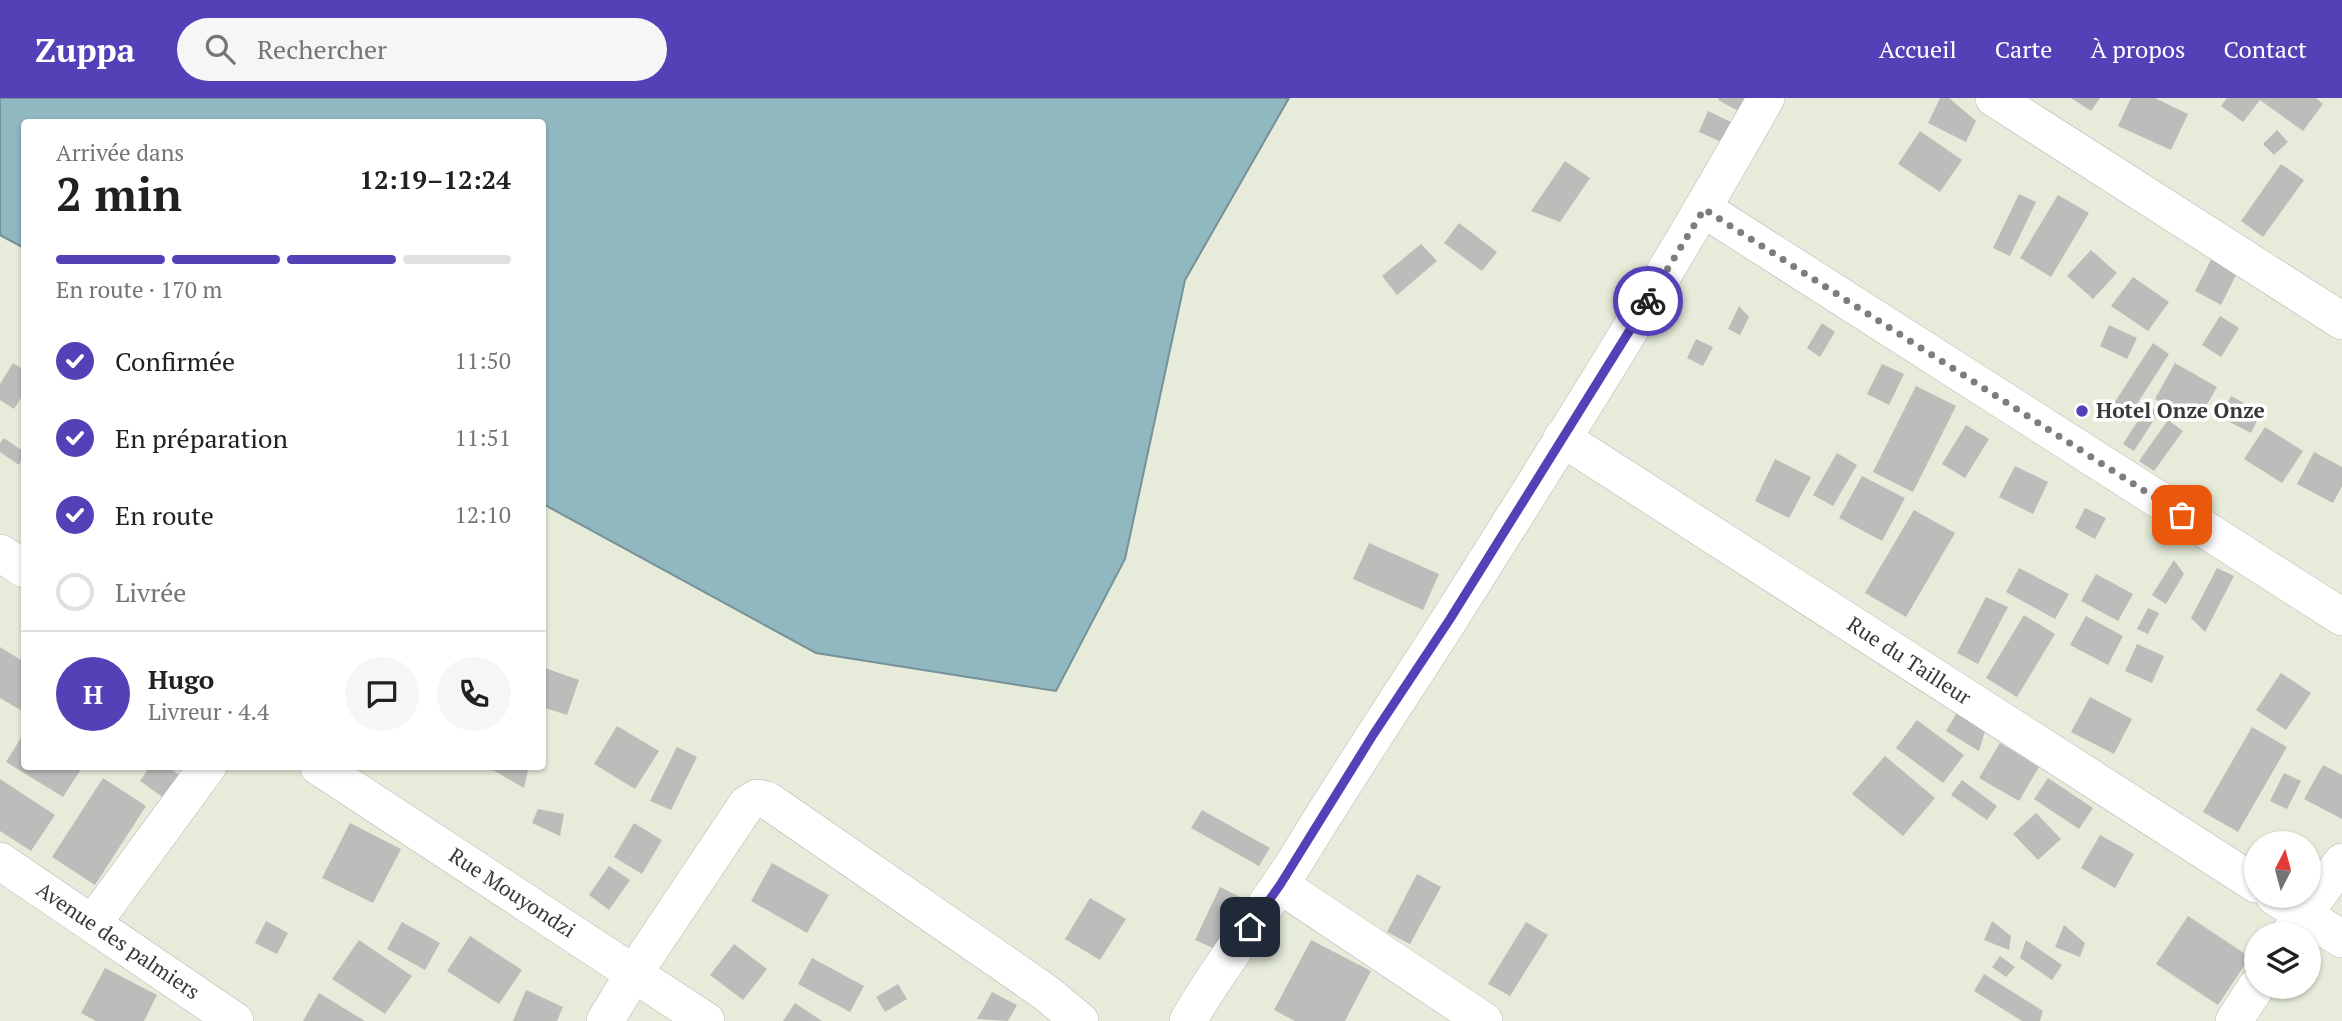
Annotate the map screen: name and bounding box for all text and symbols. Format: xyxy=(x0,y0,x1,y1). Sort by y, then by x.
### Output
search box xyxy=(177,18,667,81)
text: Zuppa xyxy=(35,28,135,71)
icon: search xyxy=(201,30,239,68)
text: Rechercher xyxy=(257,32,387,66)
text: Accueil xyxy=(1879,33,1957,65)
text: Carte xyxy=(1995,33,2052,65)
text: À propos xyxy=(2090,33,2186,65)
text: Contact xyxy=(2224,33,2307,65)
text: Arrivée dans xyxy=(56,137,184,168)
text: 12:19–12:24 xyxy=(359,162,511,196)
text: 2 min xyxy=(56,163,182,224)
courier xyxy=(1613,266,1683,336)
text: En route · 170 m xyxy=(56,274,222,305)
icon: bike xyxy=(1629,282,1667,320)
icon: check xyxy=(56,342,94,380)
text: Confirmée xyxy=(115,344,235,378)
text: 11:50 xyxy=(454,345,511,376)
place label: Hotel Onze Onze xyxy=(2096,396,2265,424)
marker: Hotel Onze Onze xyxy=(2074,403,2090,419)
icon: check xyxy=(56,419,94,457)
text: En préparation xyxy=(115,421,288,455)
text: 11:51 xyxy=(454,422,511,453)
pin xyxy=(2152,485,2212,545)
icon: check xyxy=(56,496,94,534)
icon: bag xyxy=(2163,496,2201,534)
text: En route xyxy=(115,498,214,532)
text: 12:10 xyxy=(454,499,511,530)
text: Livrée xyxy=(115,575,186,609)
street label: Rue du Tailleur xyxy=(1842,610,1977,711)
button: chat xyxy=(345,657,419,731)
button: phone xyxy=(437,657,511,731)
text: Hugo xyxy=(148,662,214,696)
text: H xyxy=(83,677,103,711)
text: Livreur · 4.4 xyxy=(148,696,269,727)
north arrow xyxy=(2244,831,2320,908)
map controls xyxy=(2244,831,2321,999)
street label: Rue Mouyondzi xyxy=(444,841,581,944)
street label: Avenue des palmiers xyxy=(31,875,206,1005)
pin xyxy=(1220,897,1280,957)
icon: home xyxy=(1231,908,1269,946)
button: layers xyxy=(2244,922,2321,999)

